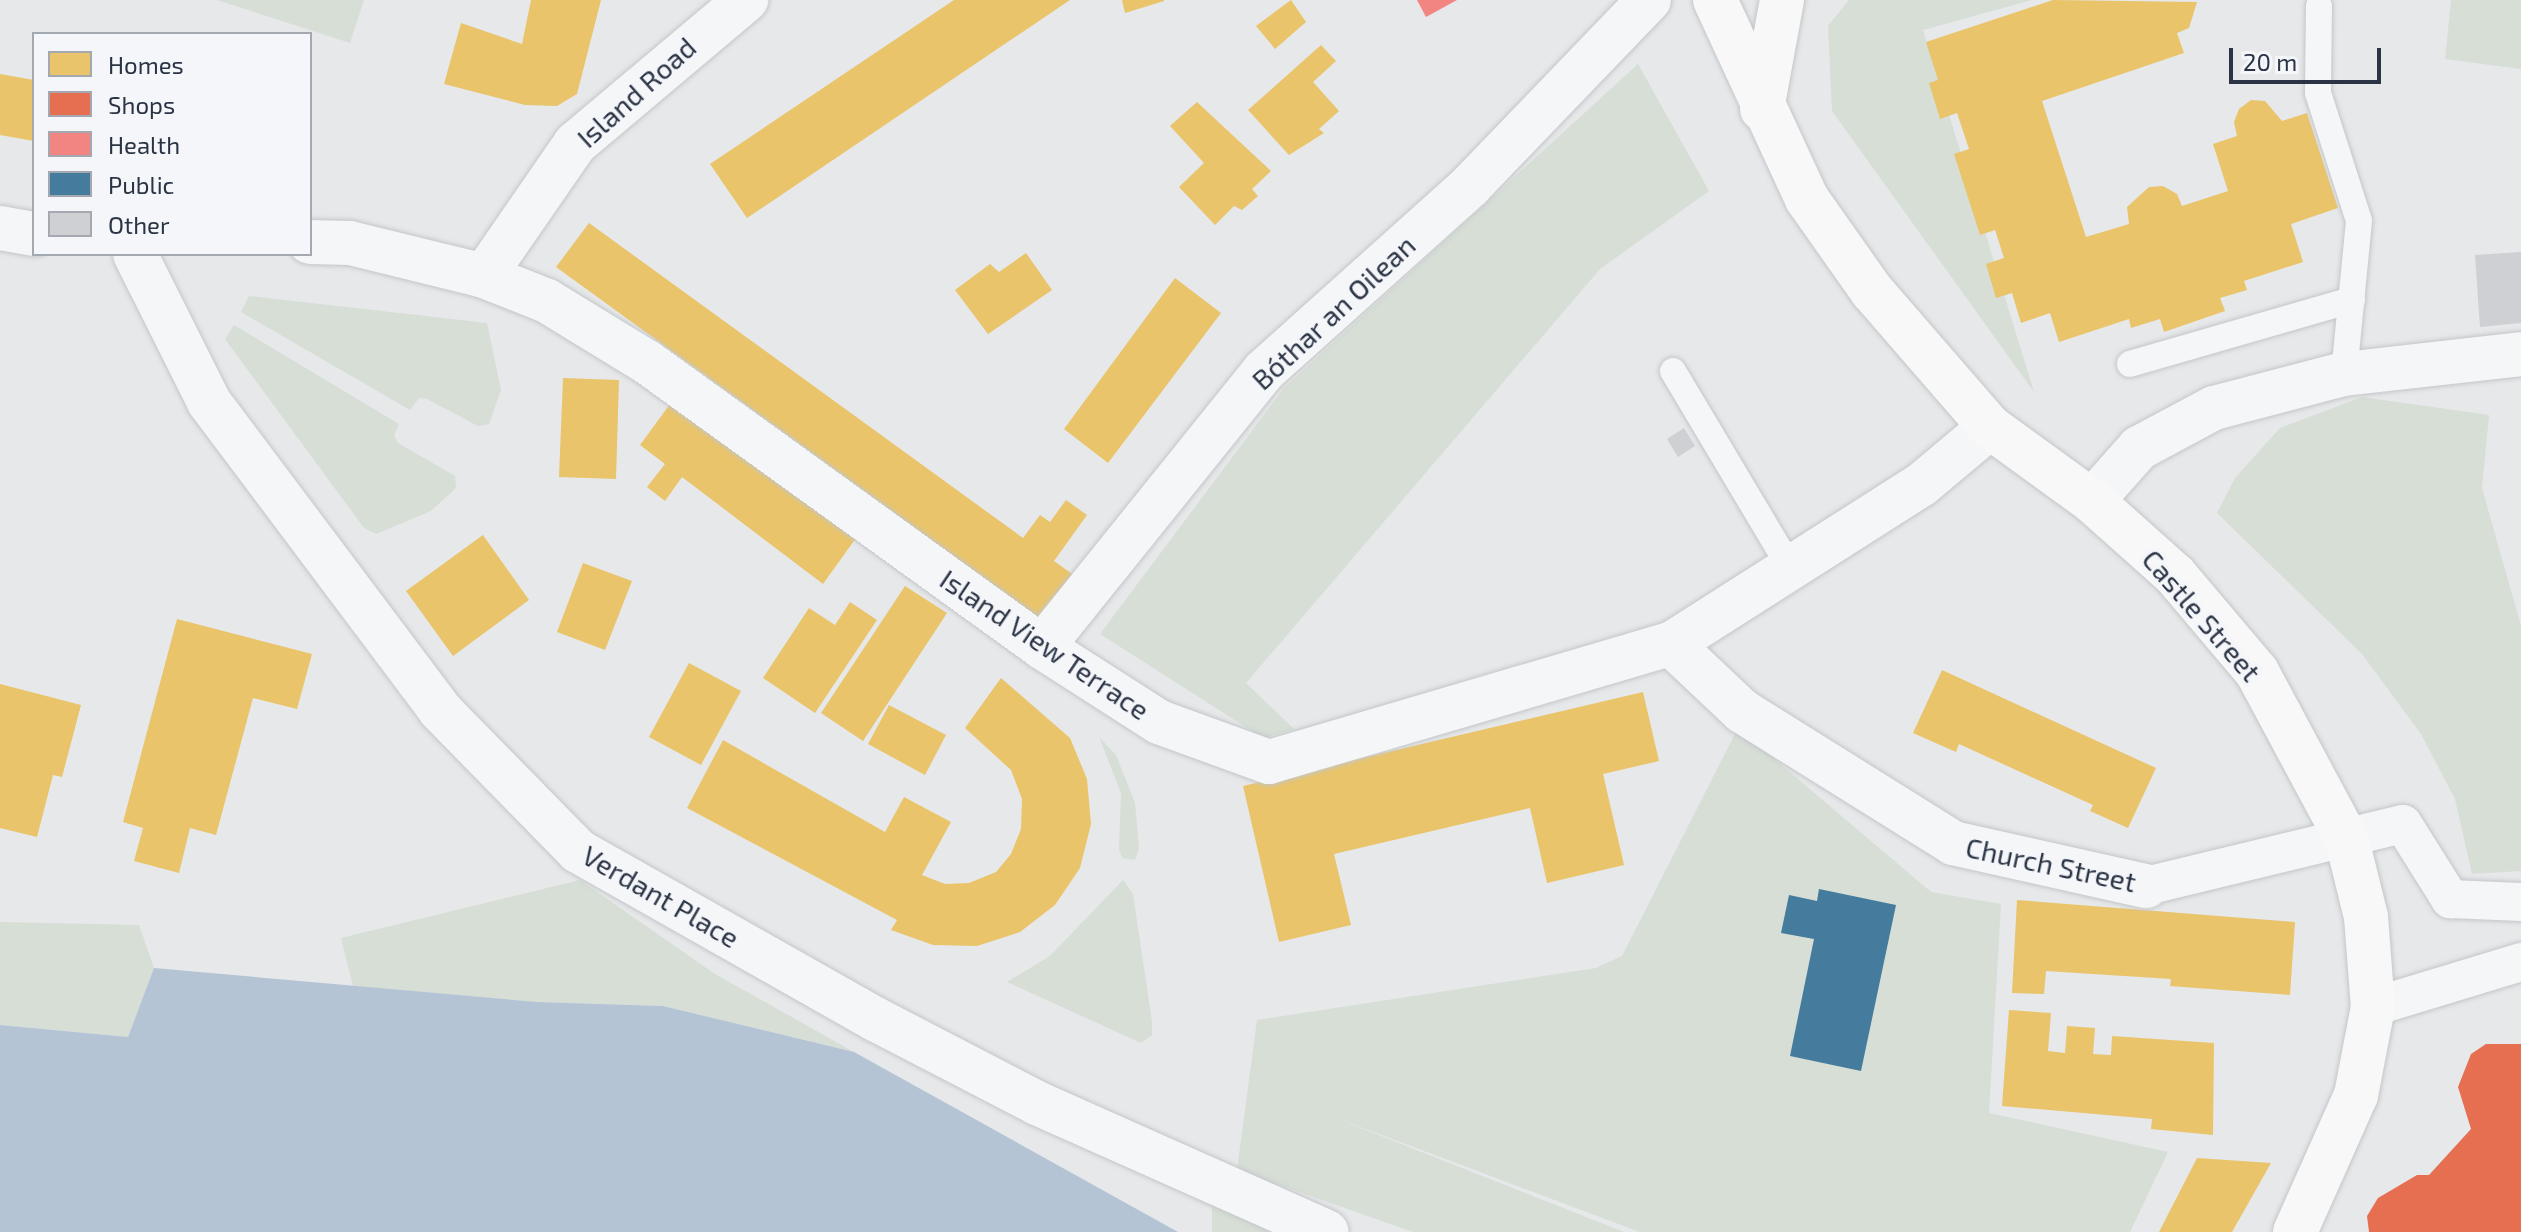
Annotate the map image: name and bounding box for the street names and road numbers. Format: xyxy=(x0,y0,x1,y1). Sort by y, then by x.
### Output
street label: Island Road xyxy=(570,30,702,154)
street label: Bóthar an Oilean xyxy=(1244,228,1422,396)
street label: Castle Street xyxy=(2136,542,2268,688)
street label: Island View Terrace xyxy=(933,561,1157,727)
street label: Church Street xyxy=(1963,830,2139,898)
street label: Verdant Place xyxy=(577,838,745,954)

